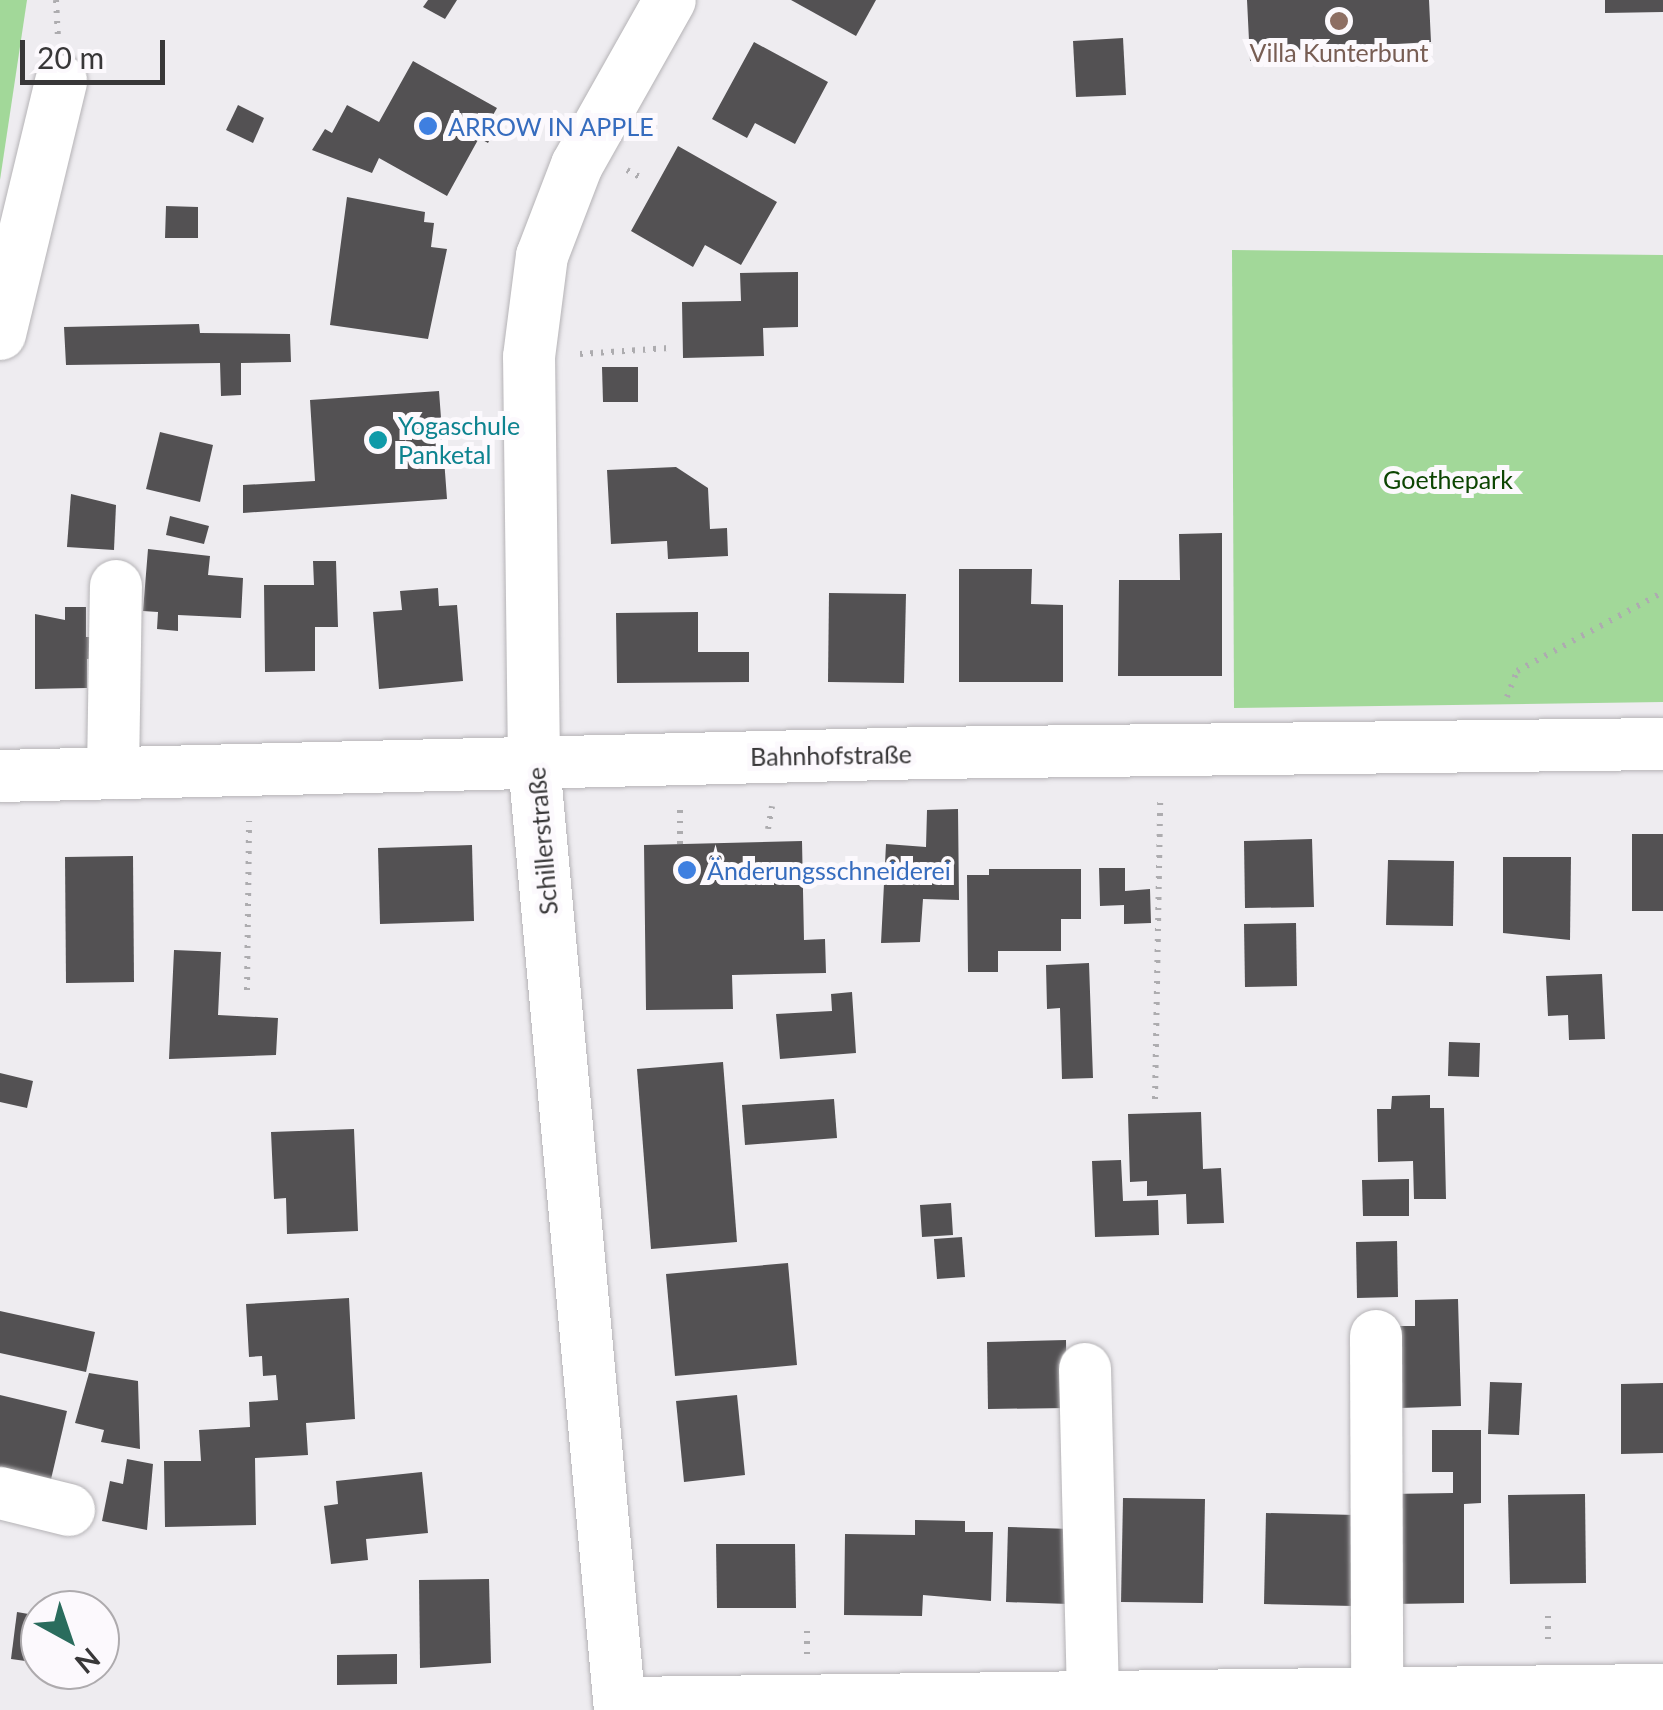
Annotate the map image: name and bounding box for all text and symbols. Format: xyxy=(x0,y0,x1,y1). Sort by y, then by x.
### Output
marker: Villa Kunterbunt xyxy=(1328,10,1350,32)
scale bar xyxy=(25,20,170,82)
place label: Villa Kunterbunt xyxy=(1249,37,1429,67)
text: 20 m xyxy=(37,39,104,75)
place label: ARROW IN APPLE xyxy=(448,111,655,141)
marker: ARROW IN APPLE xyxy=(417,115,439,137)
place label: Yogaschule Panketal xyxy=(398,411,520,470)
marker: Yogaschule Panketal xyxy=(367,429,389,451)
park label: Goethepark xyxy=(1383,464,1513,494)
street label: Bahnhofstraße xyxy=(750,739,912,771)
street label: Schillerstraße xyxy=(521,766,563,916)
place label: Änderungsschneiderei xyxy=(707,855,951,885)
marker: Änderungsschneiderei xyxy=(676,859,698,881)
north arrow xyxy=(20,1590,120,1690)
text: N xyxy=(69,1641,107,1681)

